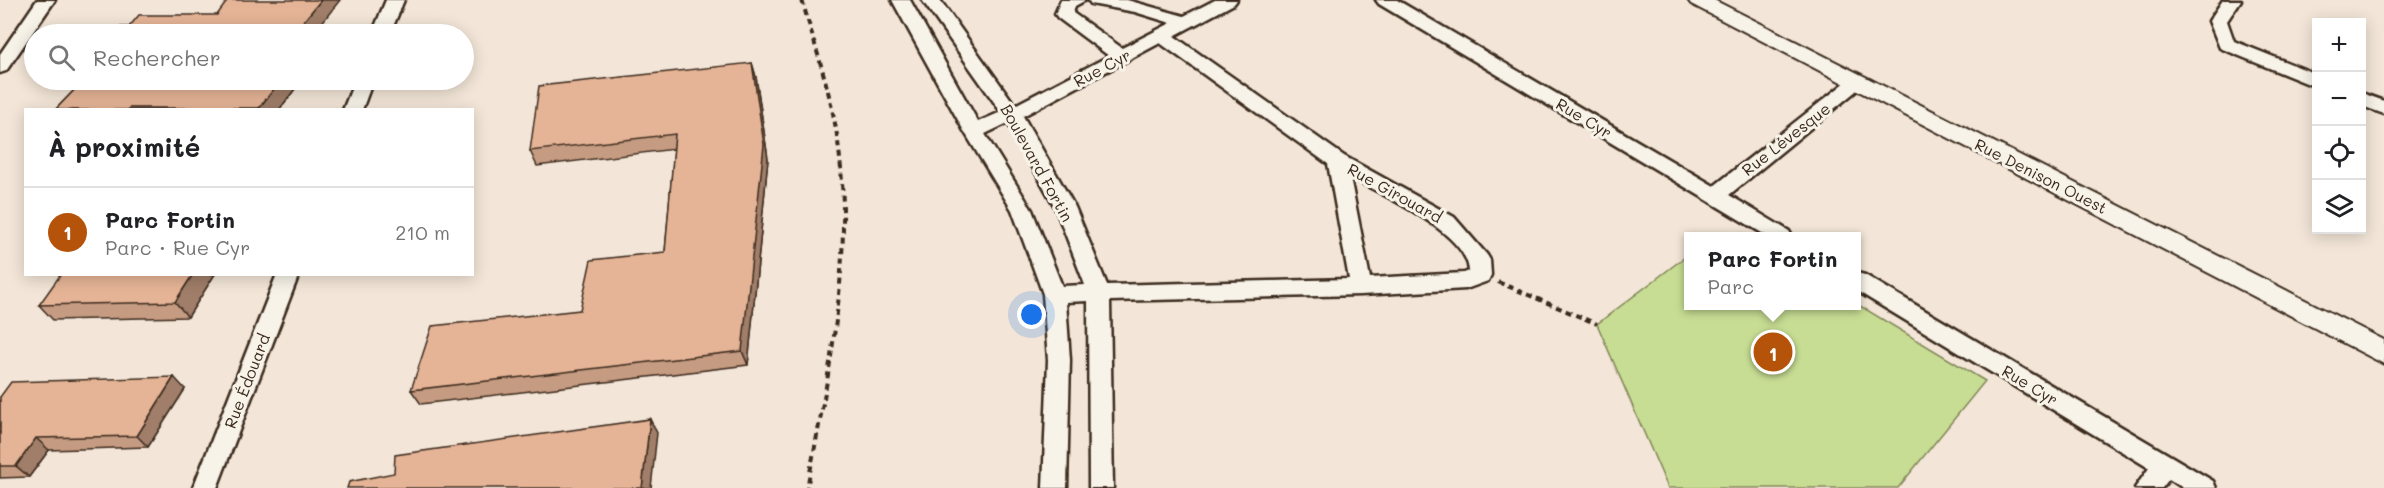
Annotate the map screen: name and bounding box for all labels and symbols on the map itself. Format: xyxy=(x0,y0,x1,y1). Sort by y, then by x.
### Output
street label: Rue Cyr xyxy=(1070,44,1134,91)
street label: Rue Cyr xyxy=(1552,93,1616,142)
street label: Rue Lévesque xyxy=(1737,97,1834,180)
street label: Boulevard Fortin xyxy=(996,100,1078,225)
street label: Rue Denison Ouest xyxy=(1971,133,2111,218)
street label: Rue Girouard xyxy=(1344,158,1446,227)
your location xyxy=(1017,300,1046,329)
pin: 1 xyxy=(1754,330,1792,374)
street label: Rue Édouard xyxy=(219,331,274,431)
street label: Rue Cyr xyxy=(1998,360,2062,409)

